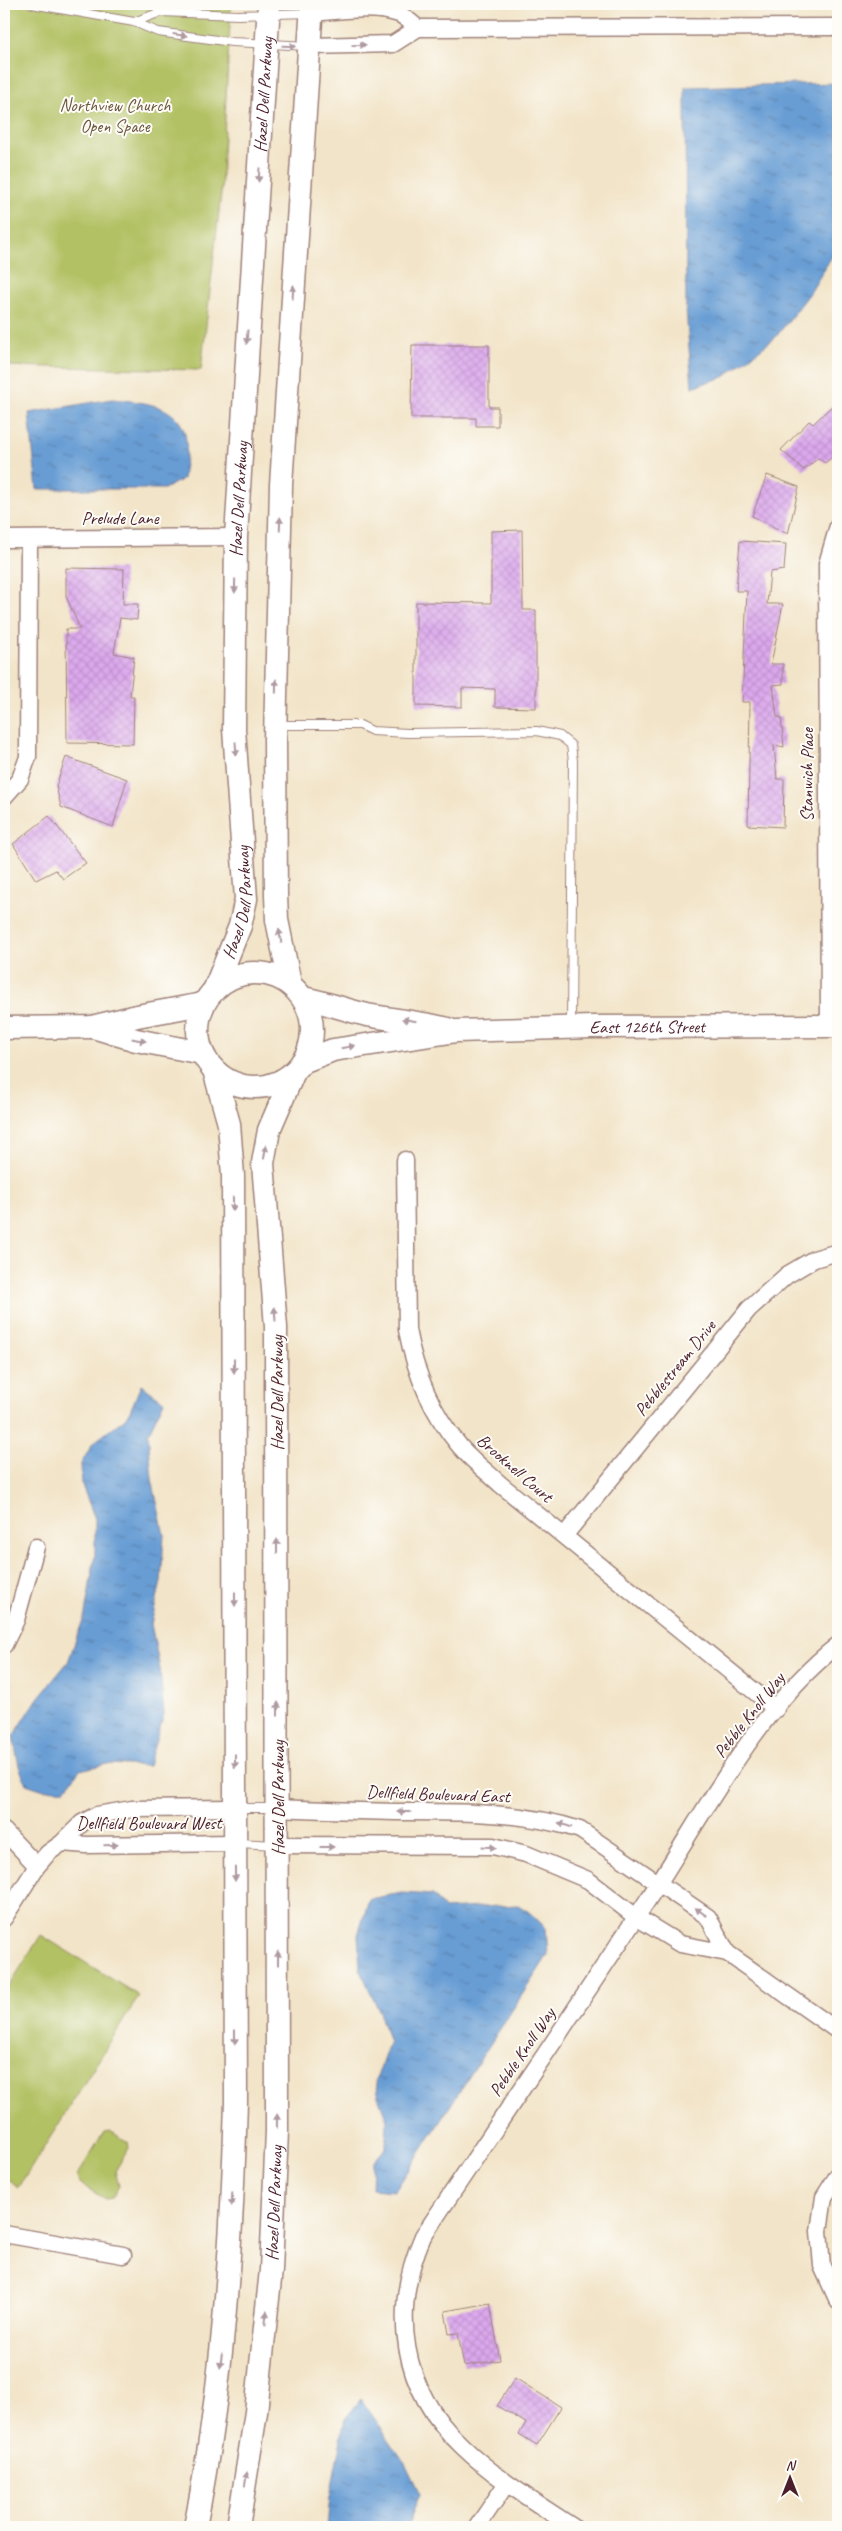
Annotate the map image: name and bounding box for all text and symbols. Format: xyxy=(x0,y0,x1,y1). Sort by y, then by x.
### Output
one-way arrow xyxy=(173,31,189,39)
street label: Hazel Dell Parkway xyxy=(249,35,278,153)
one-way arrow xyxy=(352,41,368,49)
one-way arrow xyxy=(281,42,297,50)
park label: Northview Church Open Space xyxy=(60,94,171,137)
one-way arrow xyxy=(254,167,262,183)
one-way arrow xyxy=(289,283,297,299)
one-way arrow xyxy=(242,329,250,345)
street label: Hazel Dell Parkway xyxy=(225,439,253,557)
street label: Prelude Lane xyxy=(81,507,160,529)
one-way arrow xyxy=(276,516,284,532)
one-way arrow xyxy=(230,579,238,595)
one-way arrow xyxy=(272,678,280,694)
street label: Stanwich Place xyxy=(796,727,818,822)
one-way arrow xyxy=(232,741,240,757)
street label: Hazel Dell Parkway xyxy=(217,843,257,962)
one-way arrow xyxy=(276,928,284,944)
one-way arrow xyxy=(401,1016,417,1024)
street label: East 126th Street xyxy=(589,1016,707,1038)
one-way arrow xyxy=(131,1037,147,1045)
one-way arrow xyxy=(341,1043,357,1051)
one-way arrow xyxy=(261,1144,269,1160)
one-way arrow xyxy=(229,1196,237,1212)
one-way arrow xyxy=(271,1306,279,1322)
street label: Pebblestream Drive xyxy=(630,1315,721,1420)
street label: Hazel Dell Parkway xyxy=(266,1334,288,1451)
one-way arrow xyxy=(230,1358,238,1374)
street label: Brooknell Court xyxy=(473,1429,559,1508)
one-way arrow xyxy=(273,1538,281,1554)
one-way arrow xyxy=(231,1591,239,1607)
street label: Pebble Knoll Way xyxy=(709,1666,790,1762)
one-way arrow xyxy=(273,1701,281,1717)
street label: Hazel Dell Parkway xyxy=(267,1739,289,1856)
one-way arrow xyxy=(231,1753,239,1769)
street label: Dellfield Boulevard East xyxy=(366,1781,512,1808)
one-way arrow xyxy=(395,1808,411,1816)
street label: Dellfield Boulevard West xyxy=(77,1812,223,1834)
one-way arrow xyxy=(557,1821,572,1829)
one-way arrow xyxy=(103,1840,119,1848)
one-way arrow xyxy=(319,1843,335,1851)
one-way arrow xyxy=(482,1843,498,1851)
one-way arrow xyxy=(231,1867,239,1883)
one-way arrow xyxy=(695,1907,708,1917)
one-way arrow xyxy=(274,1950,282,1966)
street label: Pebble Knoll Way xyxy=(484,2002,561,2101)
one-way arrow xyxy=(231,2029,239,2045)
one-way arrow xyxy=(273,2113,281,2129)
street label: Hazel Dell Parkway xyxy=(260,2143,287,2261)
one-way arrow xyxy=(228,2191,236,2207)
one-way arrow xyxy=(262,2310,270,2326)
one-way arrow xyxy=(217,2354,225,2370)
north arrow xyxy=(764,2454,814,2504)
text: N xyxy=(786,2457,797,2474)
one-way arrow xyxy=(242,2471,250,2487)

